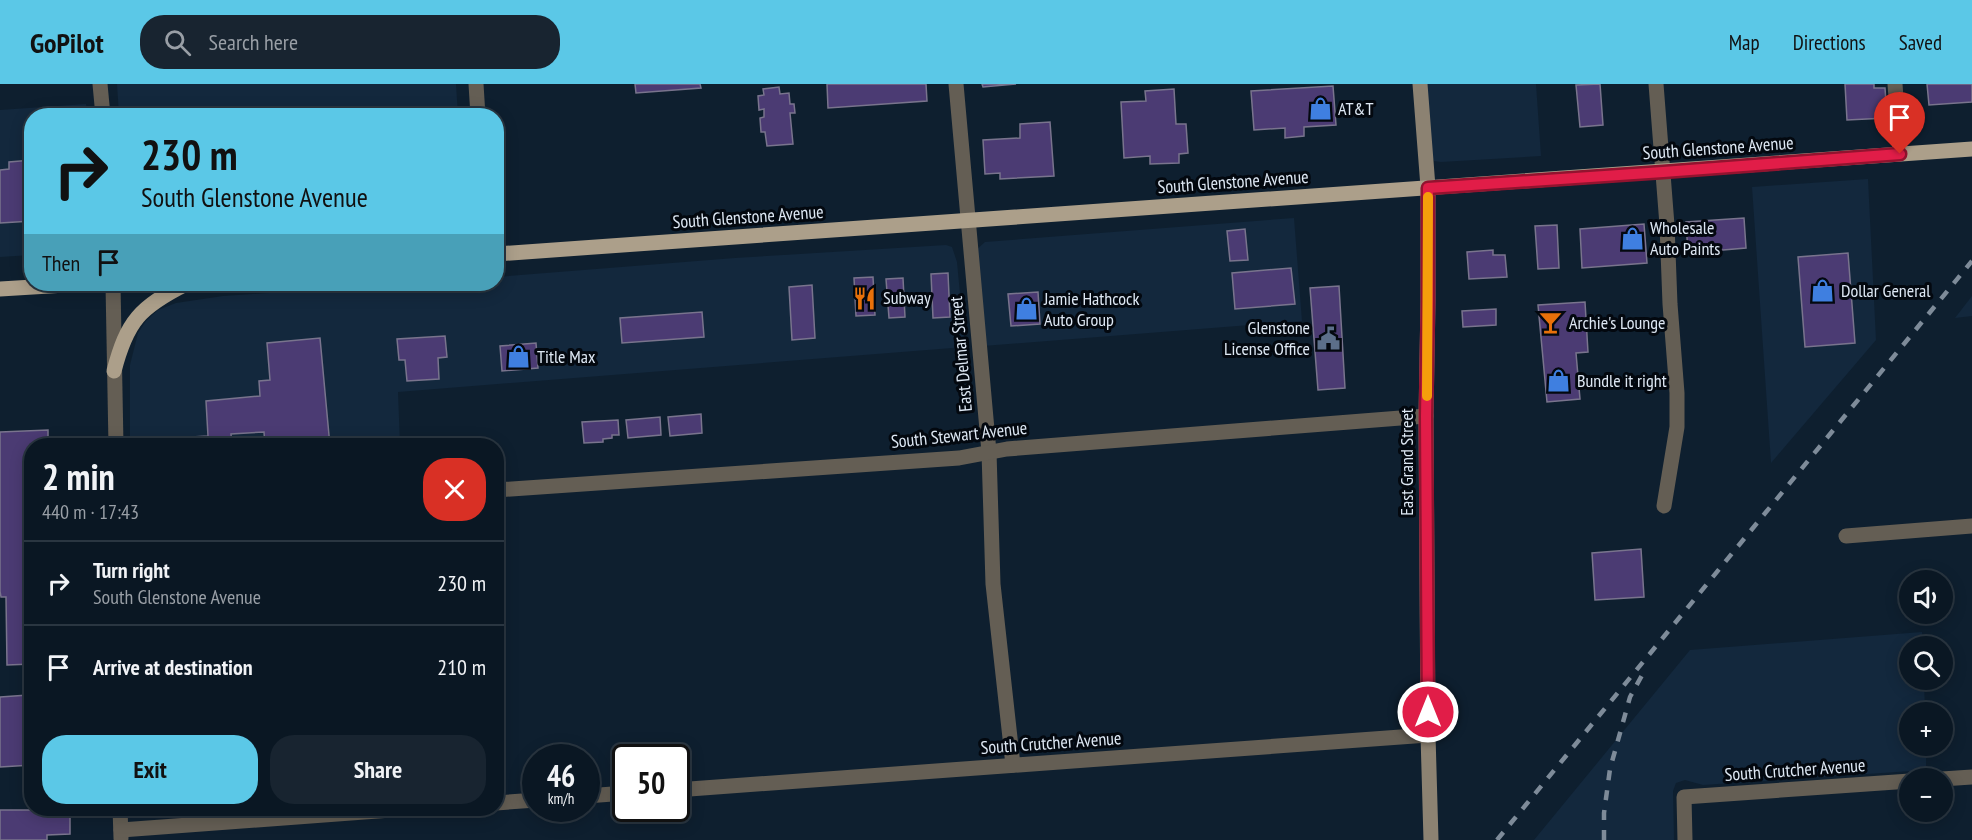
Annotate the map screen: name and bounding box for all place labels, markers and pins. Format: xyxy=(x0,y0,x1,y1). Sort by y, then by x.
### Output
pin xyxy=(1874,92,1925,154)
shop icon: AT&T xyxy=(1307,96,1333,122)
place label: AT&T xyxy=(1338,97,1373,120)
place label: Wholesale Auto Paints xyxy=(1650,216,1720,260)
shop icon: Wholesale Auto Paints xyxy=(1619,225,1645,251)
shop icon: Dollar General xyxy=(1810,278,1836,304)
place label: Dollar General xyxy=(1841,279,1931,302)
restaurant icon: Subway xyxy=(852,285,878,311)
place label: Subway xyxy=(883,286,931,309)
place label: Jamie Hathcock Auto Group xyxy=(1043,287,1139,331)
shop icon: Jamie Hathcock Auto Group xyxy=(1013,296,1039,322)
bar icon: Archie's Lounge xyxy=(1538,310,1564,336)
place label: Archie's Lounge xyxy=(1569,311,1665,334)
place label: Glenstone License Office xyxy=(1224,316,1310,360)
public building icon: Glenstone License Office xyxy=(1315,325,1341,351)
shop icon: Title Max xyxy=(506,344,532,370)
place label: Title Max xyxy=(537,345,596,368)
shop icon: Bundle it right xyxy=(1546,368,1572,394)
place label: Bundle it right xyxy=(1577,369,1667,392)

